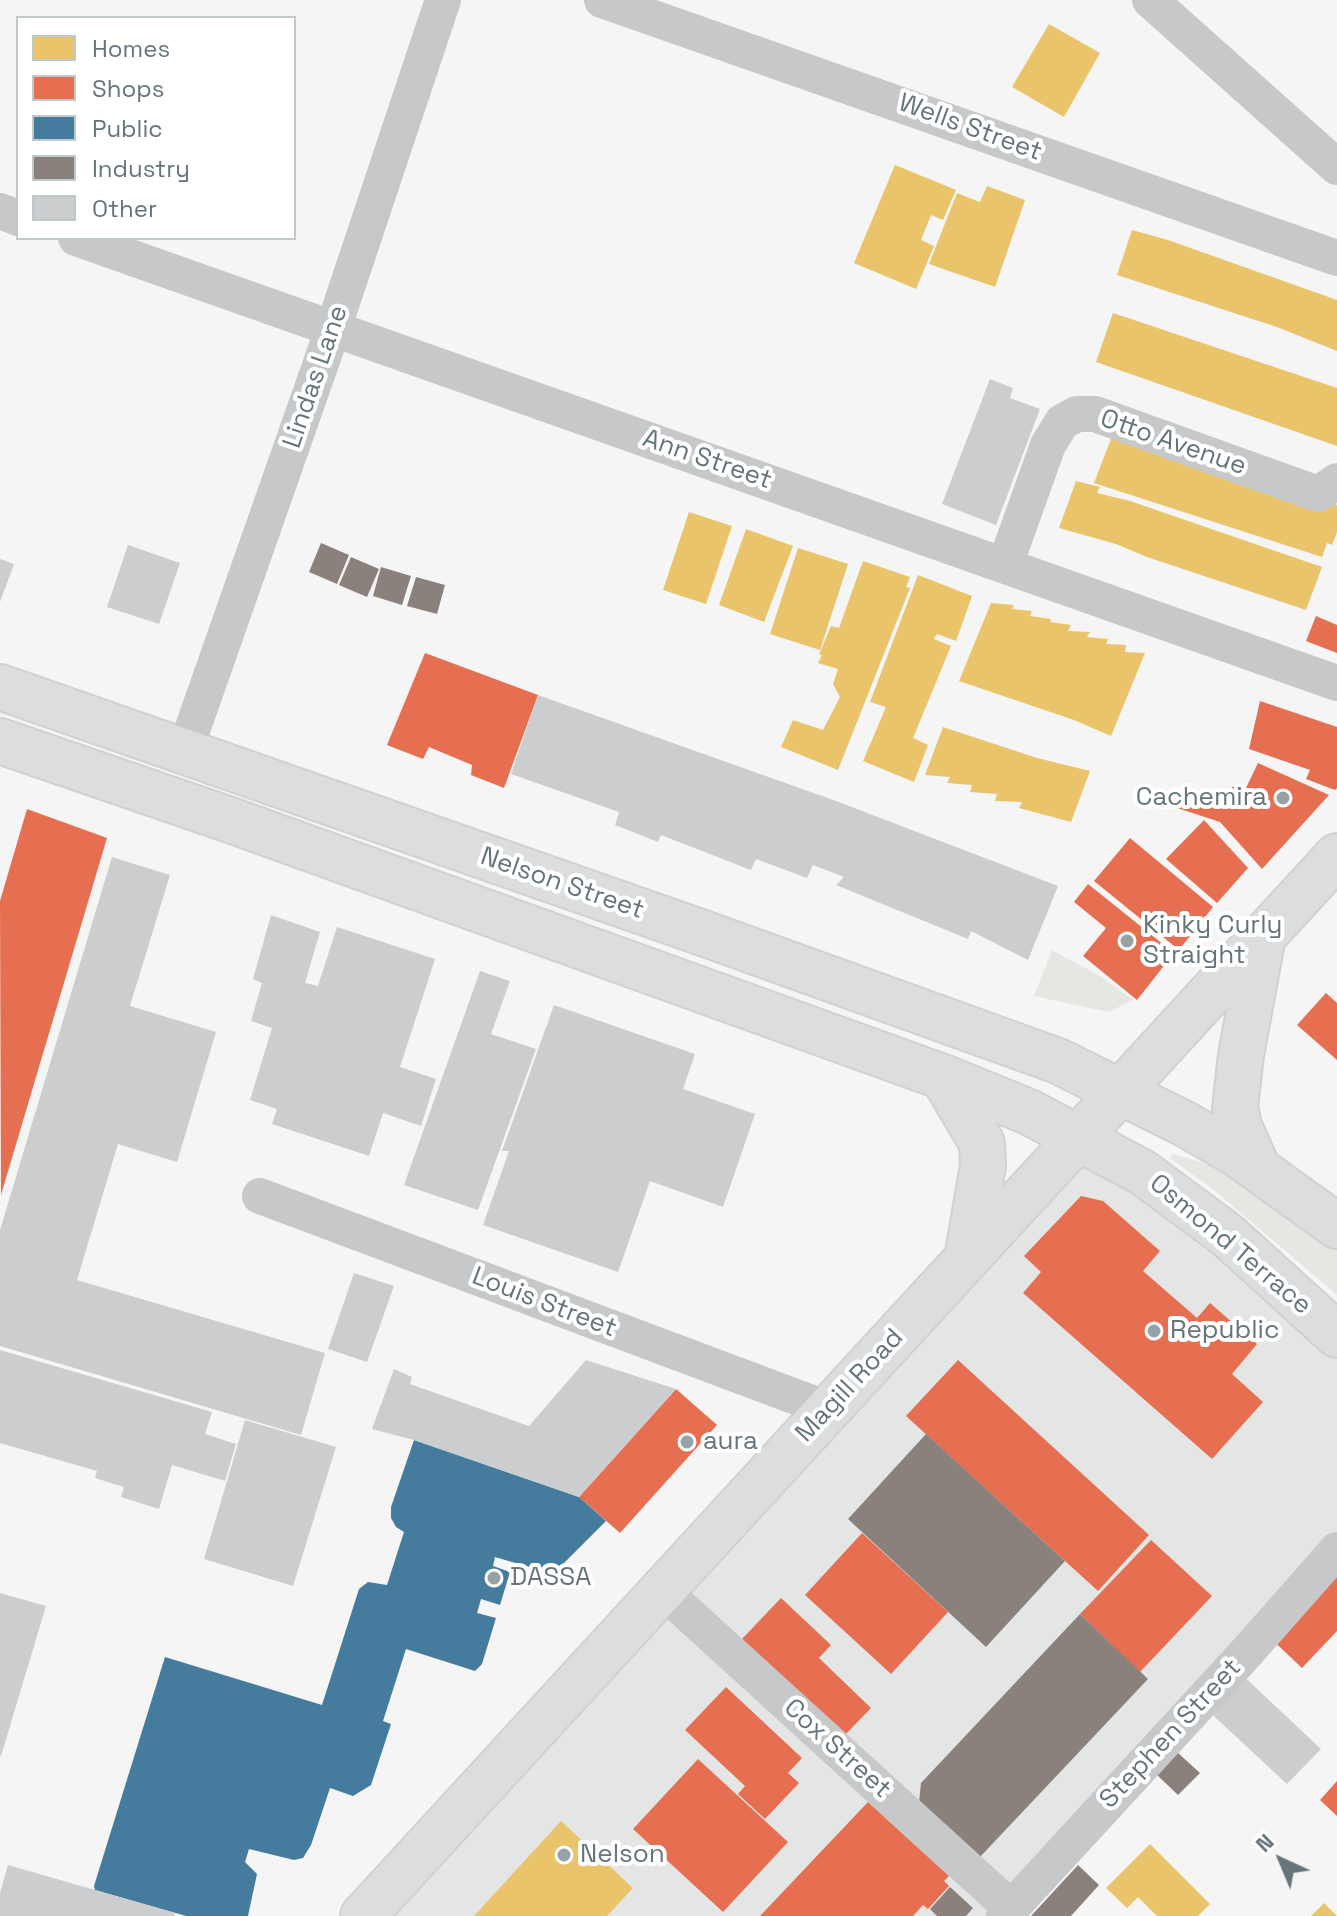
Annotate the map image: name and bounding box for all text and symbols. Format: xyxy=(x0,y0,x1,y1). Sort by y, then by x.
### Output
legend xyxy=(16,16,296,240)
text: Homes xyxy=(92,33,170,64)
text: Shops xyxy=(92,73,164,104)
street label: Wells Street xyxy=(894,88,1046,168)
text: Public xyxy=(92,113,163,144)
text: Industry xyxy=(92,153,190,184)
text: Other xyxy=(92,193,157,224)
street label: Lindas Lane xyxy=(277,302,355,452)
street label: Otto Avenue xyxy=(1096,403,1250,483)
street label: Ann Street xyxy=(638,423,776,497)
place label: Cachemira xyxy=(1136,782,1267,814)
marker: Cachemira xyxy=(1274,789,1292,807)
street label: Nelson Street xyxy=(476,841,648,927)
place label: Kinky Curly Straight xyxy=(1143,910,1282,972)
marker: Kinky Curly Straight xyxy=(1118,932,1136,950)
street label: Osmond Terrace xyxy=(1143,1168,1317,1322)
street label: Louis Street xyxy=(467,1261,621,1345)
place label: Republic xyxy=(1170,1315,1279,1347)
marker: Republic xyxy=(1145,1322,1163,1340)
street label: Magill Road xyxy=(790,1323,910,1449)
place label: aura xyxy=(703,1426,758,1458)
marker: aura xyxy=(678,1433,696,1451)
place label: DASSA xyxy=(510,1562,591,1594)
marker: DASSA xyxy=(485,1569,503,1587)
street label: Stephen Street xyxy=(1094,1653,1248,1815)
street label: Cox Street xyxy=(777,1693,897,1805)
north arrow xyxy=(1241,1820,1321,1900)
text: N xyxy=(1249,1828,1279,1858)
place label: Nelson xyxy=(580,1839,665,1871)
marker: Nelson xyxy=(555,1846,573,1864)

